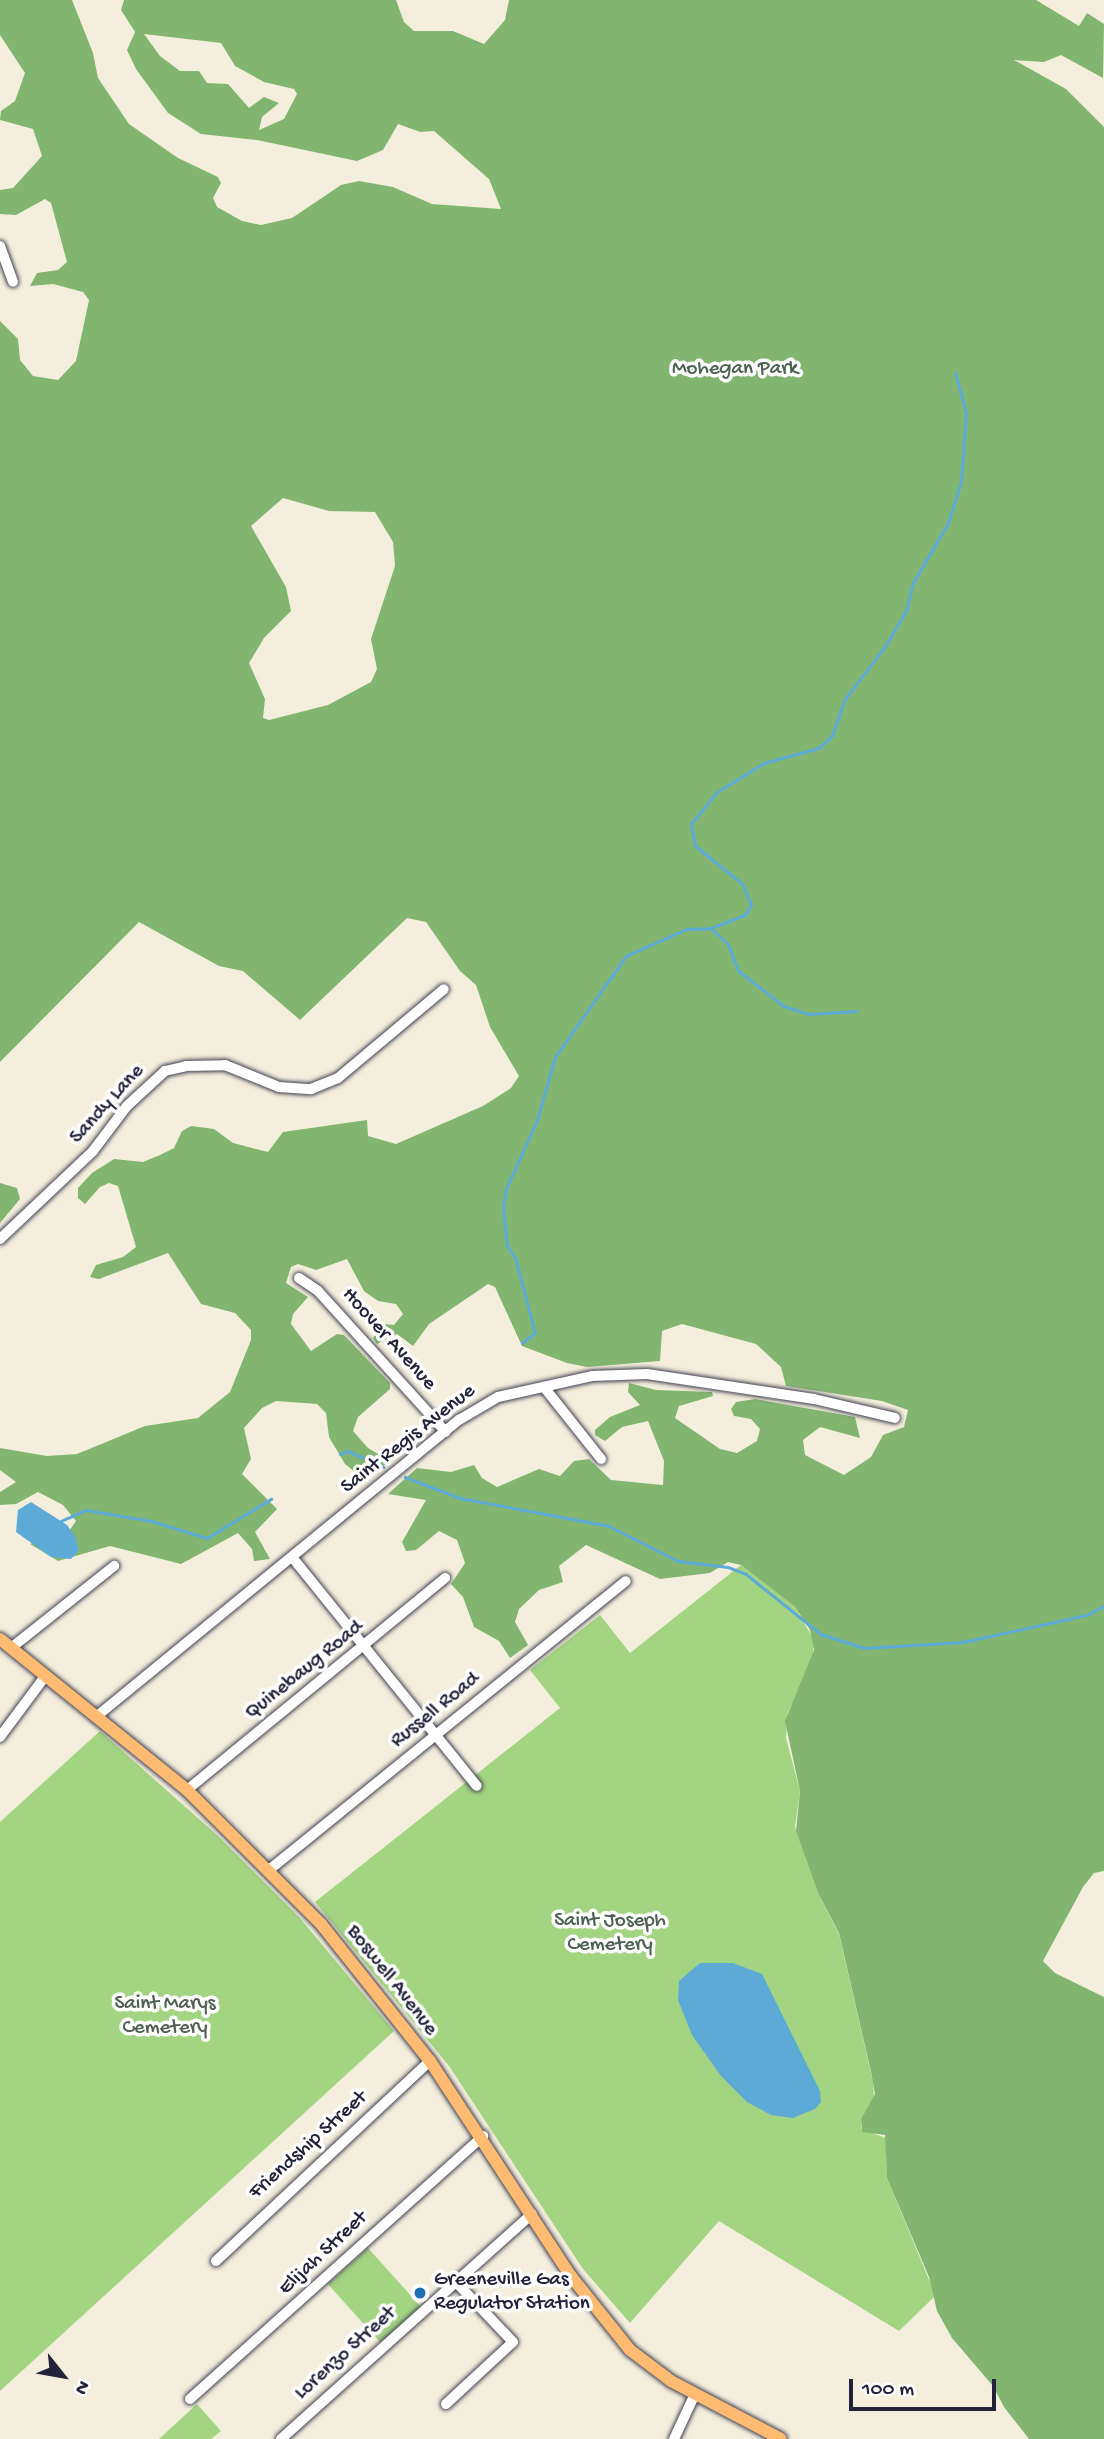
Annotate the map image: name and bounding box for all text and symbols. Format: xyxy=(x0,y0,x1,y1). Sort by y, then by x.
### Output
park label: Mohegan Park xyxy=(672,357,798,383)
street label: Sandy Lane xyxy=(65,1060,151,1150)
street label: Hoover Avenue xyxy=(335,1283,441,1397)
street label: Saint Regis Avenue xyxy=(337,1380,481,1500)
street label: Quinebaug Road xyxy=(241,1616,369,1726)
street label: Russell Road xyxy=(386,1667,486,1755)
park label: Saint Joseph Cemetery xyxy=(554,1909,666,1959)
street label: Boswell Avenue xyxy=(340,1921,442,2041)
park label: Saint Marys Cemetery xyxy=(114,1992,216,2042)
street label: Friendship Street xyxy=(245,2086,373,2206)
street label: Elijah Street xyxy=(274,2206,374,2302)
place label: Greeneville Gas Regulator Station xyxy=(434,2268,590,2318)
marker: Greeneville Gas Regulator Station xyxy=(412,2285,428,2301)
street label: Lorenzo Street xyxy=(290,2302,402,2406)
north arrow xyxy=(28,2341,98,2411)
scale bar xyxy=(852,2366,999,2410)
text: N xyxy=(68,2376,94,2398)
text: 100 m xyxy=(862,2378,914,2403)

